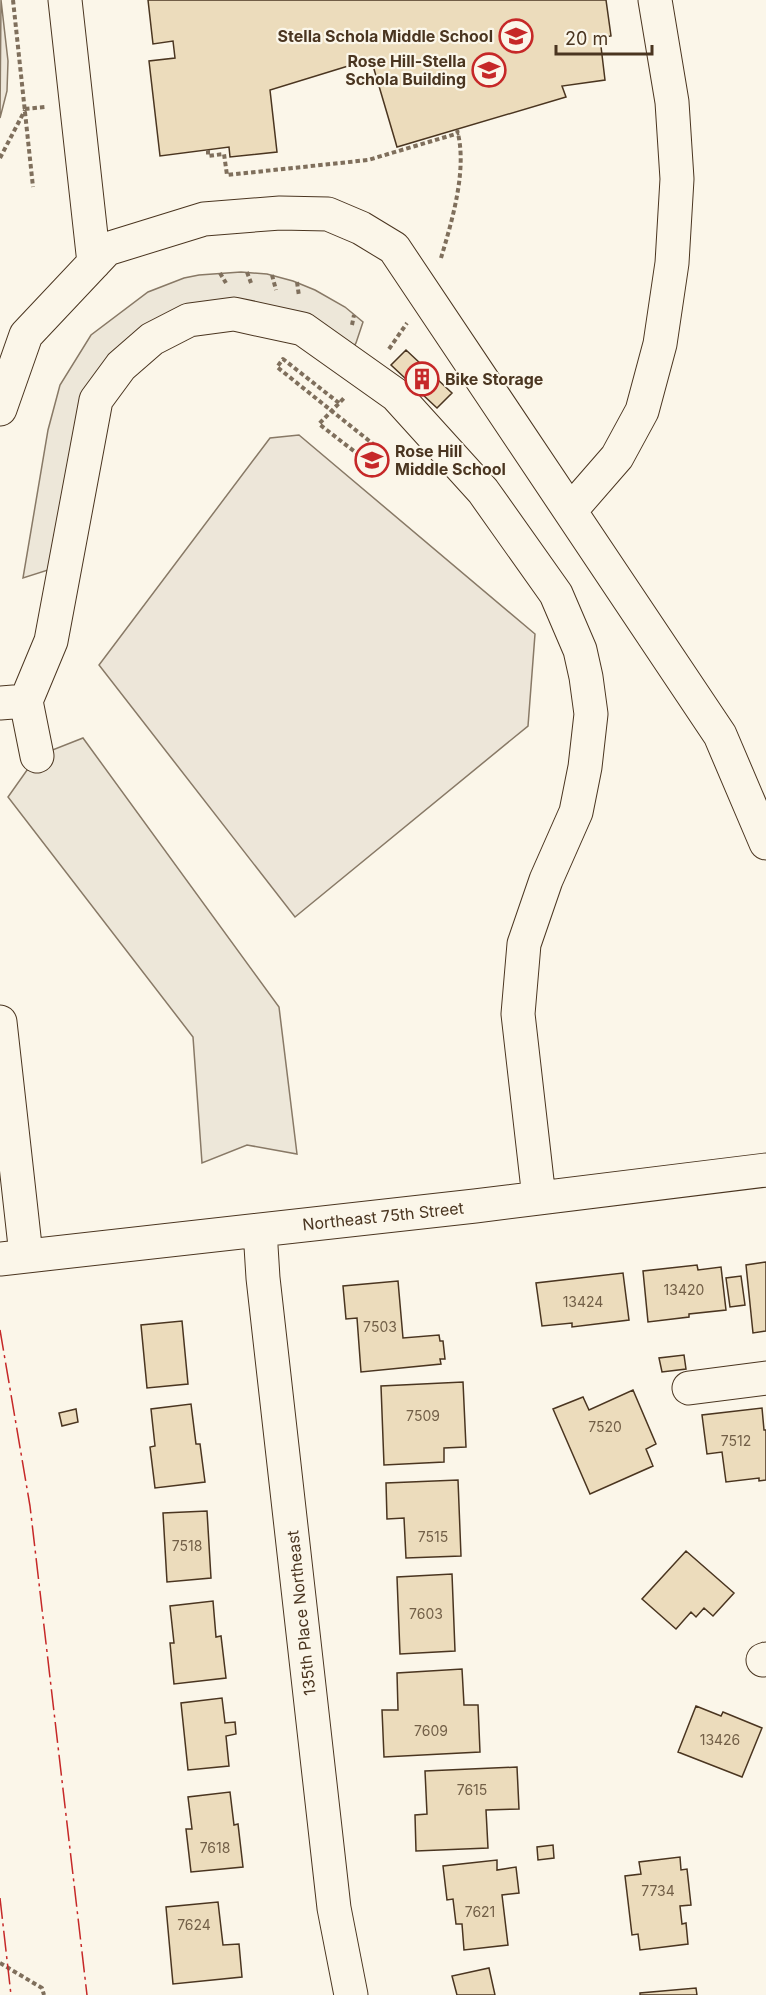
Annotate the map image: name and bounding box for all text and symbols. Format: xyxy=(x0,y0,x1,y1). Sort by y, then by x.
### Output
school or university icon: Stella Schola Middle School xyxy=(498,18,534,54)
scale bar xyxy=(556,18,652,56)
place label: Stella Schola Middle School xyxy=(278,26,493,46)
text: 20 m xyxy=(565,28,608,49)
place label: Rose Hill-Stella Schola Building xyxy=(345,51,466,89)
school or university icon: Rose Hill-Stella Schola Building xyxy=(471,52,507,88)
building icon: Bike Storage xyxy=(404,361,440,397)
place label: Bike Storage xyxy=(445,369,543,389)
place label: Rose Hill Middle School xyxy=(395,441,506,479)
school or university icon: Rose Hill Middle School xyxy=(354,442,390,478)
street label: Northeast 75th Street xyxy=(301,1198,465,1234)
house number: 13420 xyxy=(664,1281,704,1298)
house number: 13424 xyxy=(563,1293,603,1310)
house number: 7503 xyxy=(363,1318,397,1335)
house number: 7509 xyxy=(406,1407,440,1424)
house number: 7520 xyxy=(588,1418,622,1435)
house number: 7512 xyxy=(721,1432,751,1449)
house number: 7515 xyxy=(418,1528,448,1545)
street label: 135th Place Northeast xyxy=(282,1529,320,1697)
house number: 7518 xyxy=(172,1537,202,1554)
house number: 7603 xyxy=(409,1605,443,1622)
house number: 7609 xyxy=(414,1722,448,1739)
house number: 13426 xyxy=(700,1731,740,1748)
house number: 7615 xyxy=(457,1781,487,1798)
house number: 7618 xyxy=(200,1839,230,1856)
house number: 7734 xyxy=(641,1882,675,1899)
house number: 7621 xyxy=(465,1903,495,1920)
house number: 7624 xyxy=(177,1916,211,1933)

